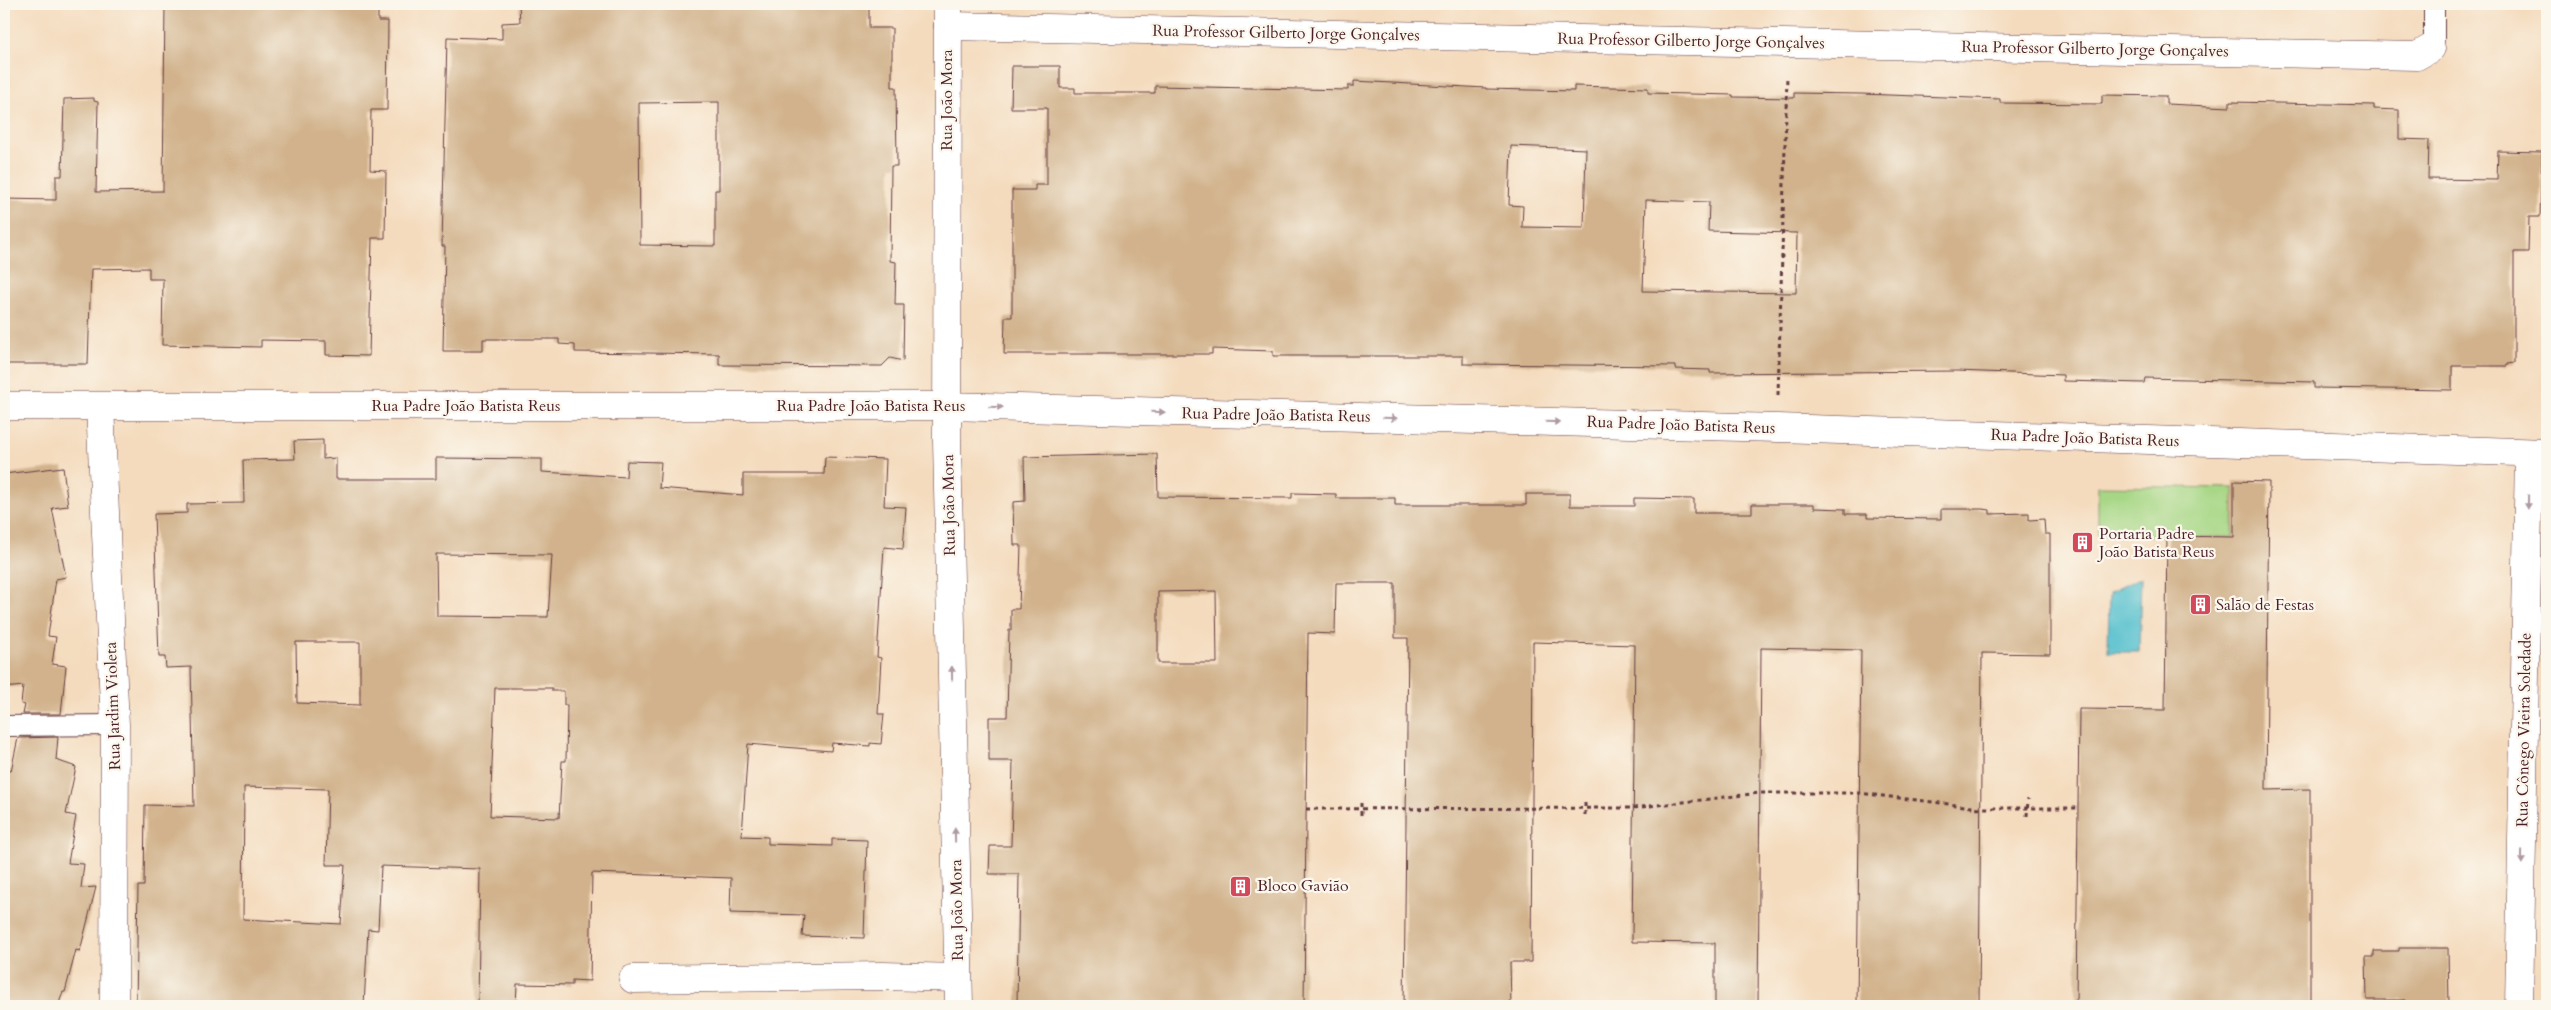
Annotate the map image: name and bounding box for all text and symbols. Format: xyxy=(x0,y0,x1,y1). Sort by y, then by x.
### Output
street label: Rua Professor Gilberto Jorge Gonçalves xyxy=(1152,20,1420,46)
street label: Rua Professor Gilberto Jorge Gonçalves xyxy=(1557,28,1825,54)
street label: Rua Professor Gilberto Jorge Gonçalves xyxy=(1961,36,2229,62)
street label: Rua João Mora xyxy=(936,49,958,151)
street label: Rua Padre João Batista Reus xyxy=(372,395,560,417)
street label: Rua Padre João Batista Reus xyxy=(777,395,965,417)
street label: Rua Padre João Batista Reus xyxy=(1181,402,1371,428)
one-way arrow xyxy=(988,404,1004,412)
one-way arrow xyxy=(1150,408,1166,416)
street label: Rua Padre João Batista Reus xyxy=(1586,411,1776,439)
one-way arrow xyxy=(1383,414,1399,422)
one-way arrow xyxy=(1545,418,1561,426)
street label: Rua Padre João Batista Reus xyxy=(1990,424,2180,452)
street label: Rua João Mora xyxy=(937,454,961,556)
one-way arrow xyxy=(2524,494,2532,510)
place label: Portaria Padre João Batista Reus xyxy=(2097,523,2214,563)
building icon: Portaria Padre João Batista Reus xyxy=(2071,531,2095,555)
building icon: Salão de Festas xyxy=(2188,593,2212,617)
place label: Salão de Festas xyxy=(2216,594,2314,616)
street label: Rua Cônego Vieira Soledade xyxy=(2511,633,2537,827)
street label: Rua Jardim Violeta xyxy=(100,641,126,770)
one-way arrow xyxy=(948,664,956,680)
one-way arrow xyxy=(951,827,959,843)
one-way arrow xyxy=(2518,849,2526,865)
street label: Rua João Mora xyxy=(945,859,969,961)
building icon: Bloco Gavião xyxy=(1229,874,1253,898)
place label: Bloco Gavião xyxy=(1257,875,1349,897)

